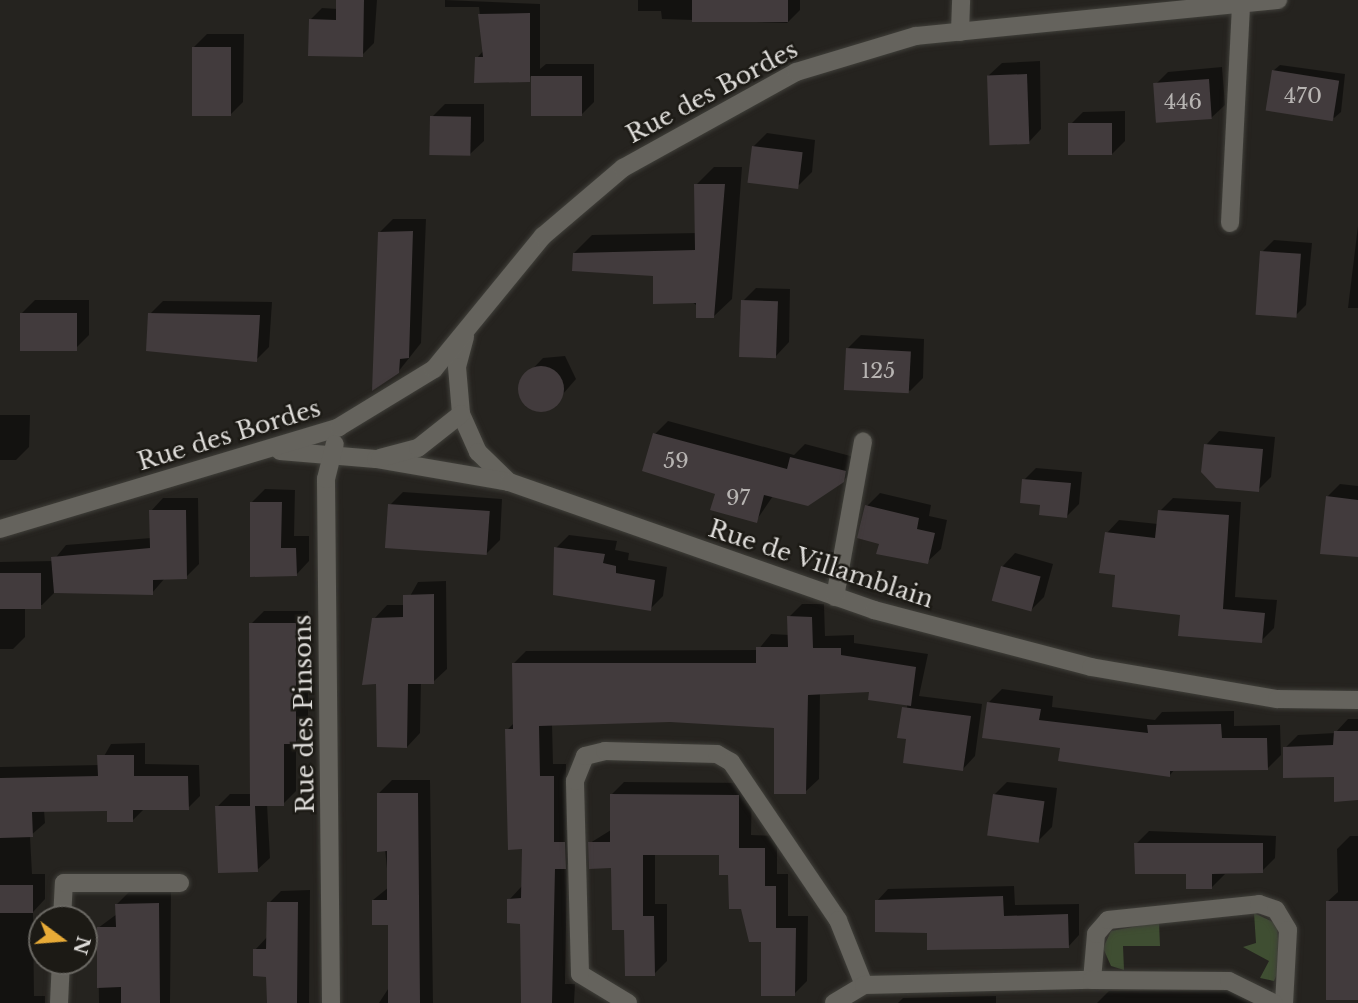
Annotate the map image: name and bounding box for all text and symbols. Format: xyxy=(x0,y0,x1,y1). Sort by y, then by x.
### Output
street label: Rue des Bordes xyxy=(622,35,802,149)
house number: 470 xyxy=(1284,83,1322,109)
house number: 446 xyxy=(1164,89,1202,115)
house number: 125 xyxy=(861,358,895,384)
street label: Rue des Bordes xyxy=(134,394,324,476)
house number: 59 xyxy=(663,448,689,474)
house number: 97 xyxy=(726,485,750,511)
street label: Rue de Villamblain xyxy=(705,514,937,614)
street label: Rue des Pinsons xyxy=(288,614,320,814)
north arrow xyxy=(28,905,98,975)
text: N xyxy=(68,934,95,957)

